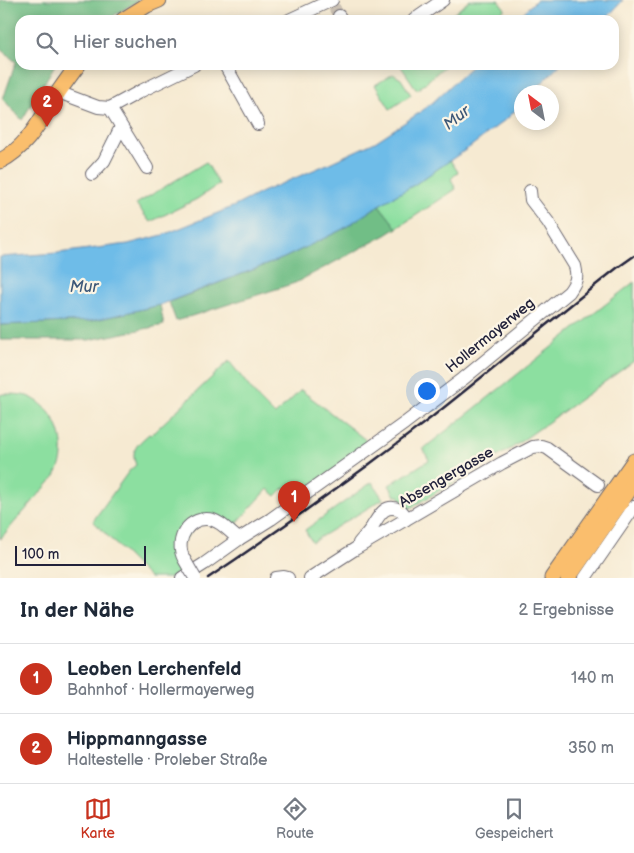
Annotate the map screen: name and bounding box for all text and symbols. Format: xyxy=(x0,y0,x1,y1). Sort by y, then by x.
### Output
search box xyxy=(15,15,619,70)
icon: search xyxy=(33,29,61,57)
text: Hier suchen xyxy=(73,31,177,54)
north arrow xyxy=(514,85,559,130)
pin: 2 xyxy=(31,86,63,127)
water label: Mur xyxy=(440,101,475,134)
water label: Mur xyxy=(70,278,99,297)
street label: Hollermayerweg xyxy=(442,294,539,377)
your location xyxy=(414,378,440,404)
street label: Absengergasse xyxy=(396,443,497,512)
pin: 1 xyxy=(278,481,310,522)
scale bar xyxy=(15,543,146,566)
text: 100 m xyxy=(22,546,59,563)
text: In der Nähe xyxy=(20,598,134,623)
text: 2 Ergebnisse xyxy=(518,601,614,620)
text: Leoben Lerchenfeld xyxy=(67,658,241,681)
text: 1 xyxy=(33,669,39,688)
text: 140 m xyxy=(571,669,614,688)
text: Bahnhof · Hollermayerweg xyxy=(67,681,254,700)
text: Hippmanngasse xyxy=(67,728,207,751)
text: 2 xyxy=(31,739,41,758)
text: 350 m xyxy=(568,739,614,758)
text: Haltestelle · Proleber Straße xyxy=(67,751,267,770)
tab: Karte xyxy=(81,795,115,842)
tab: Route xyxy=(276,795,314,842)
tab: Gespeichert xyxy=(475,795,553,842)

